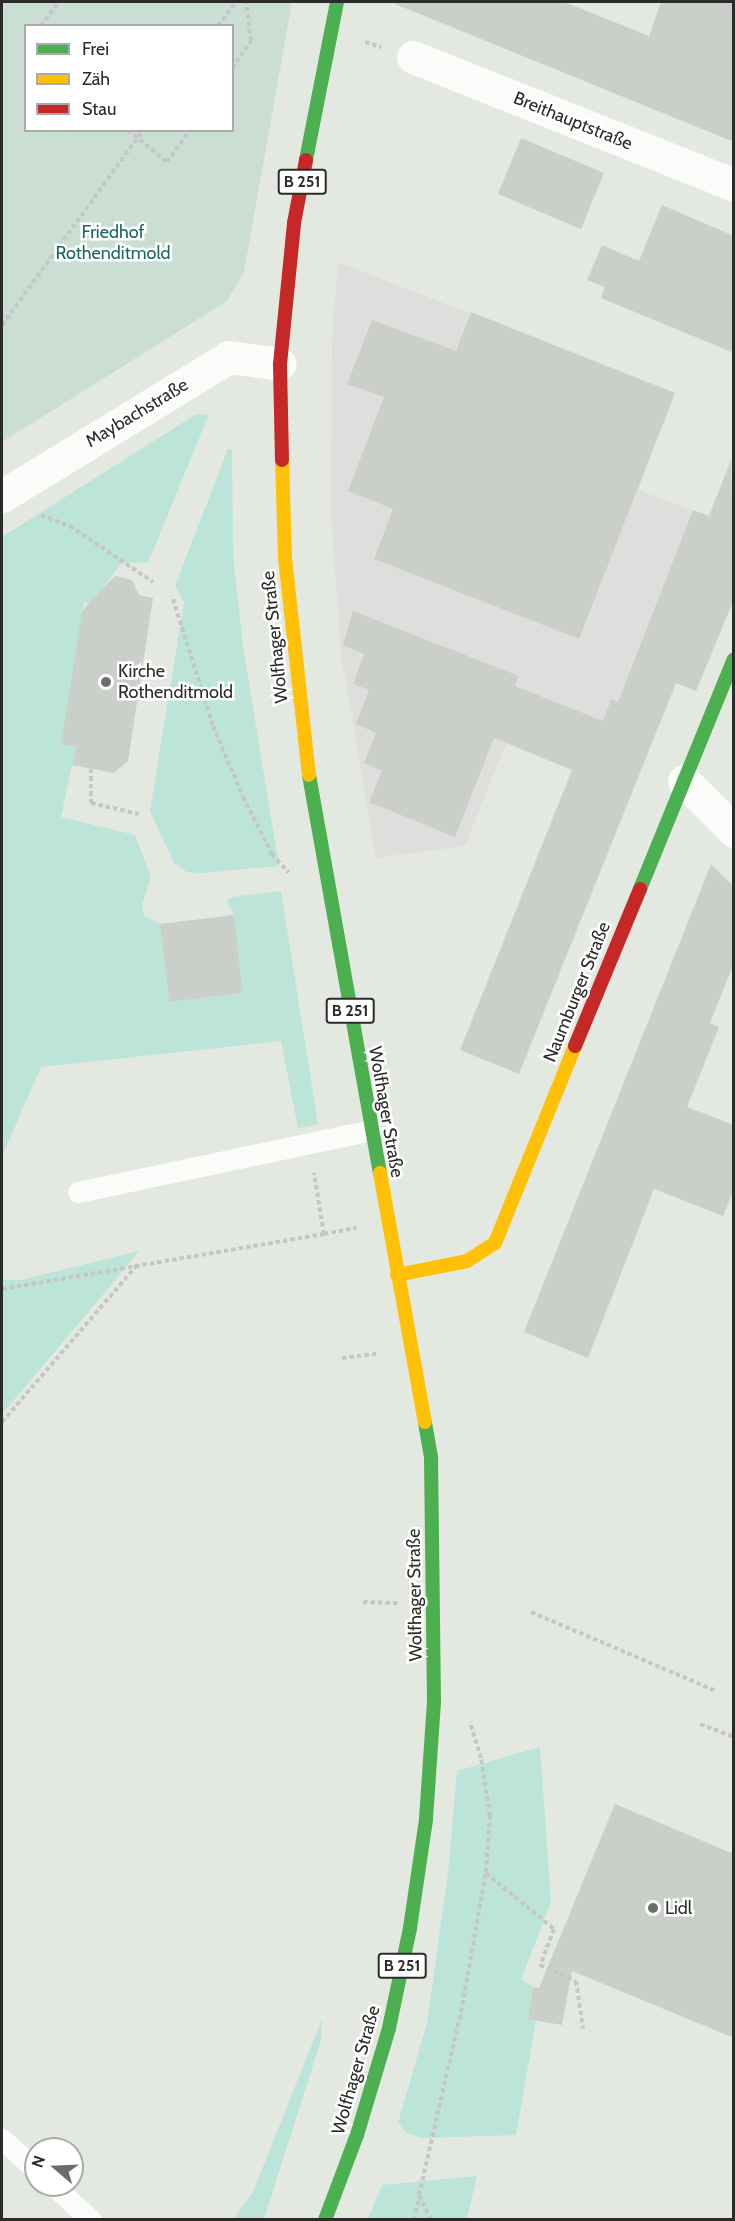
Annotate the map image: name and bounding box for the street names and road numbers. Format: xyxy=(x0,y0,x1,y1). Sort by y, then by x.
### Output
street label: Breithauptstraße xyxy=(510,87,636,155)
road number: B 251 xyxy=(276,169,328,195)
street label: Maybachstraße xyxy=(82,374,192,452)
street label: Wolfhager Straße xyxy=(257,570,293,704)
street label: Naumburger Straße xyxy=(539,919,615,1065)
road number: B 251 xyxy=(324,998,376,1024)
street label: Wolfhager Straße xyxy=(364,1045,408,1179)
street label: Wolfhager Straße xyxy=(403,1528,427,1662)
road number: B 251 xyxy=(376,1953,428,1979)
street label: Wolfhager Straße xyxy=(327,2003,385,2137)

